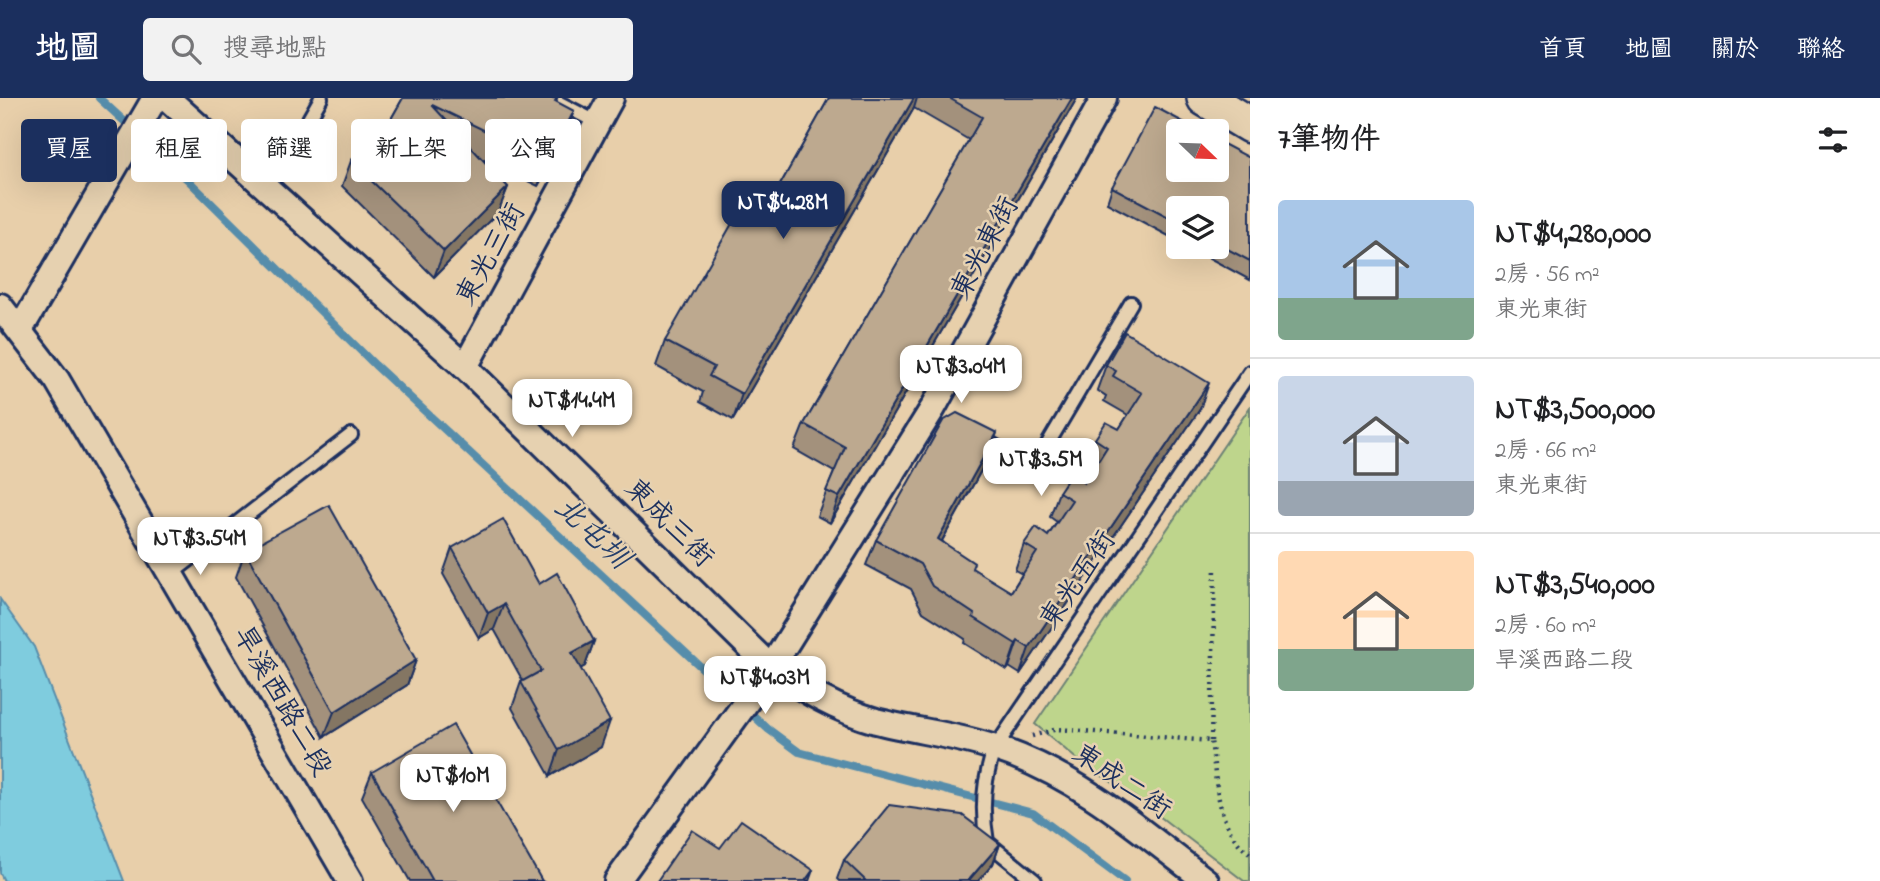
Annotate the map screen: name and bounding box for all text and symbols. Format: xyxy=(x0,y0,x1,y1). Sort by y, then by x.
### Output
search box xyxy=(143,18,633,81)
text: 地圖 xyxy=(35,26,101,74)
icon: search xyxy=(167,30,205,68)
text: 搜尋地點 xyxy=(223,31,327,69)
text: 首頁 xyxy=(1539,33,1587,68)
text: 地圖 xyxy=(1625,33,1673,68)
text: 關於 xyxy=(1711,33,1759,68)
text: 聯絡 xyxy=(1797,33,1845,68)
chip: 買屋 xyxy=(21,119,117,182)
chip: 租屋 xyxy=(131,119,227,182)
chip: 篩選 xyxy=(241,119,337,182)
chip: 新上架 xyxy=(351,119,471,182)
chip: 公寓 xyxy=(485,119,581,182)
north arrow xyxy=(1166,119,1228,182)
map controls xyxy=(1166,119,1229,259)
text: 7筆物件 xyxy=(1278,119,1380,163)
icon: filters xyxy=(1814,121,1852,159)
pin: NT$4.28M xyxy=(711,181,855,241)
text: NT$4.28M xyxy=(738,187,828,220)
street label: 東光東街 xyxy=(942,190,1030,308)
street label: 東光三街 xyxy=(447,196,537,314)
button: layers xyxy=(1166,196,1229,259)
text: NT$4,280,000 xyxy=(1495,213,1651,257)
icon: home xyxy=(1334,228,1418,312)
text: 2房 · 56 m² xyxy=(1495,259,1600,292)
text: 東光東街 xyxy=(1495,294,1587,327)
pin: NT$3.04M xyxy=(889,345,1033,405)
text: NT$3.04M xyxy=(916,351,1006,384)
pin: NT$14.4M xyxy=(500,380,644,439)
text: NT$14.4M xyxy=(528,385,616,418)
text: NT$3,500,000 xyxy=(1495,389,1655,433)
icon: home xyxy=(1334,404,1418,488)
text: 2房 · 66 m² xyxy=(1495,435,1597,468)
pin: NT$3.5M xyxy=(976,438,1106,498)
text: NT$3.5M xyxy=(999,444,1083,477)
street label: 東成三街 xyxy=(614,470,722,578)
text: 東光東街 xyxy=(1495,470,1587,503)
water label: 北屯圳 xyxy=(543,487,641,583)
pin: NT$3.54M xyxy=(128,518,272,577)
text: NT$3.54M xyxy=(153,523,247,556)
street label: 東光五街 xyxy=(1031,523,1127,639)
text: NT$3,540,000 xyxy=(1495,564,1655,608)
icon: home xyxy=(1334,579,1418,663)
text: 2房 · 60 m² xyxy=(1495,610,1596,643)
street label: 旱溪西路二段 xyxy=(221,619,341,785)
text: 旱溪西路二段 xyxy=(1495,645,1633,678)
pin: NT$4.03M xyxy=(693,656,837,716)
text: NT$4.03M xyxy=(720,662,810,695)
street label: 東成二街 xyxy=(1063,735,1179,831)
pin: NT$10M xyxy=(396,754,510,814)
text: NT$10M xyxy=(416,760,490,793)

